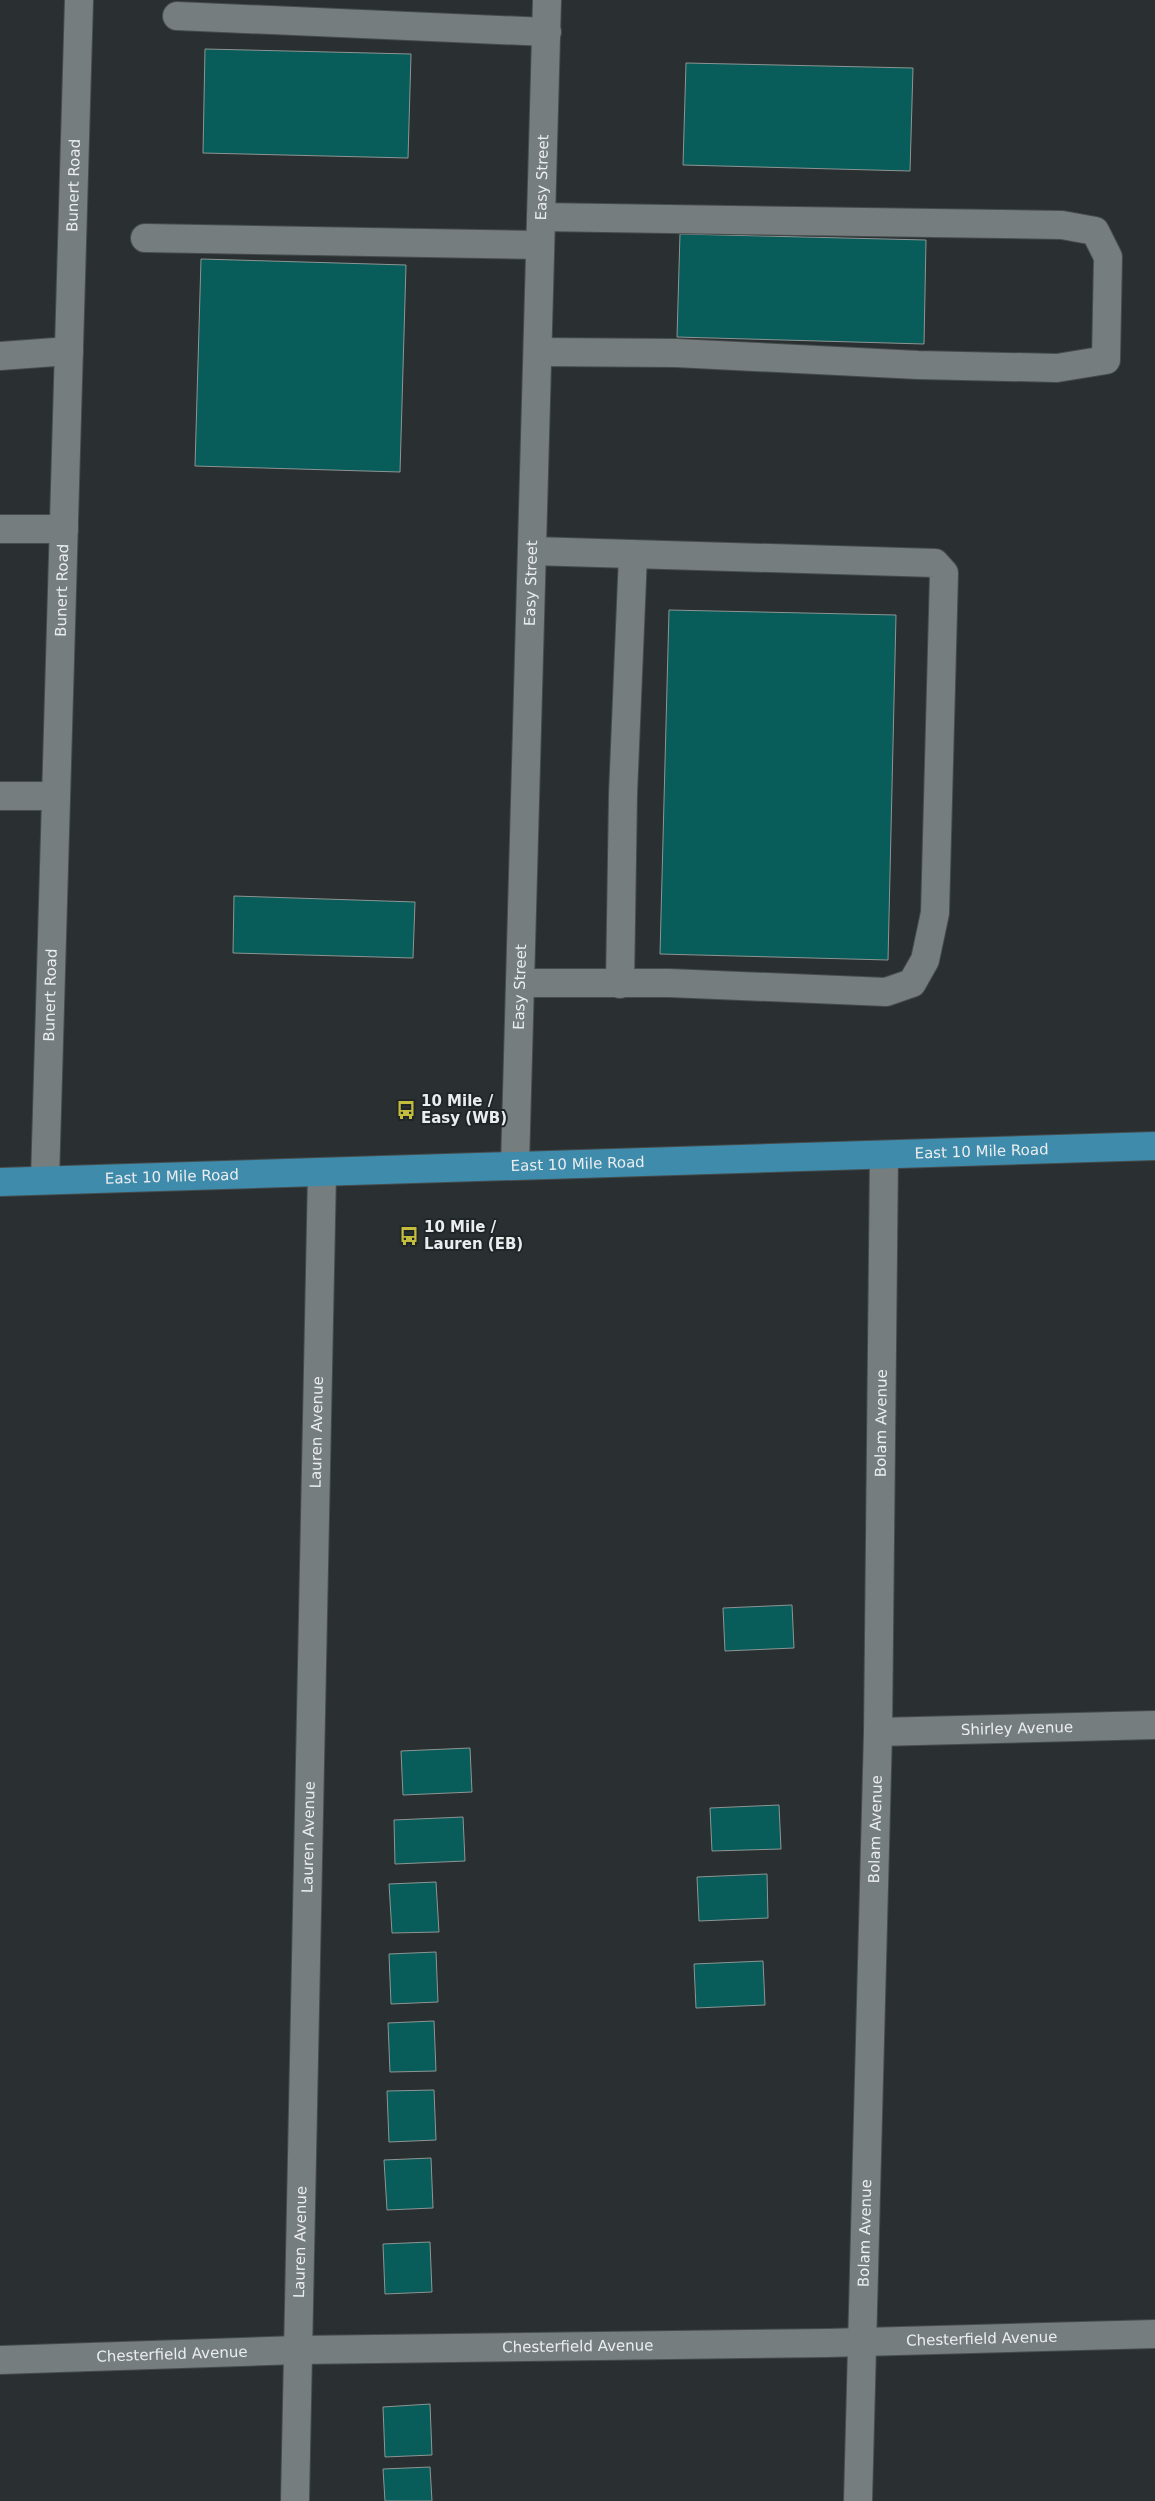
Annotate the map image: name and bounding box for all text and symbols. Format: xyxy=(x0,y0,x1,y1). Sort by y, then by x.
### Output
street label: Easy Street xyxy=(532,134,552,221)
street label: Bunert Road xyxy=(63,139,84,232)
street label: Easy Street xyxy=(521,540,541,626)
street label: Bunert Road xyxy=(52,543,72,637)
street label: Easy Street xyxy=(510,944,530,1030)
street label: Bunert Road xyxy=(40,948,61,1042)
place label: 10 Mile / Easy (WB) xyxy=(421,1092,507,1127)
bus stop icon: 10 Mile / Easy (WB) xyxy=(395,1099,417,1121)
street label: East 10 Mile Road xyxy=(914,1140,1049,1162)
street label: East 10 Mile Road xyxy=(510,1153,645,1175)
street label: East 10 Mile Road xyxy=(105,1166,239,1188)
place label: 10 Mile / Lauren (EB) xyxy=(424,1218,523,1253)
bus stop icon: 10 Mile / Lauren (EB) xyxy=(398,1225,420,1247)
street label: Bolam Avenue xyxy=(872,1369,891,1477)
street label: Lauren Avenue xyxy=(307,1376,327,1489)
street label: Shirley Avenue xyxy=(961,1718,1073,1739)
street label: Bolam Avenue xyxy=(865,1775,886,1883)
street label: Lauren Avenue xyxy=(298,1781,319,1893)
street label: Bolam Avenue xyxy=(855,2179,875,2287)
street label: Lauren Avenue xyxy=(290,2186,310,2298)
street label: Chesterfield Avenue xyxy=(906,2328,1058,2350)
street label: Chesterfield Avenue xyxy=(502,2336,654,2356)
street label: Chesterfield Avenue xyxy=(96,2343,248,2366)

